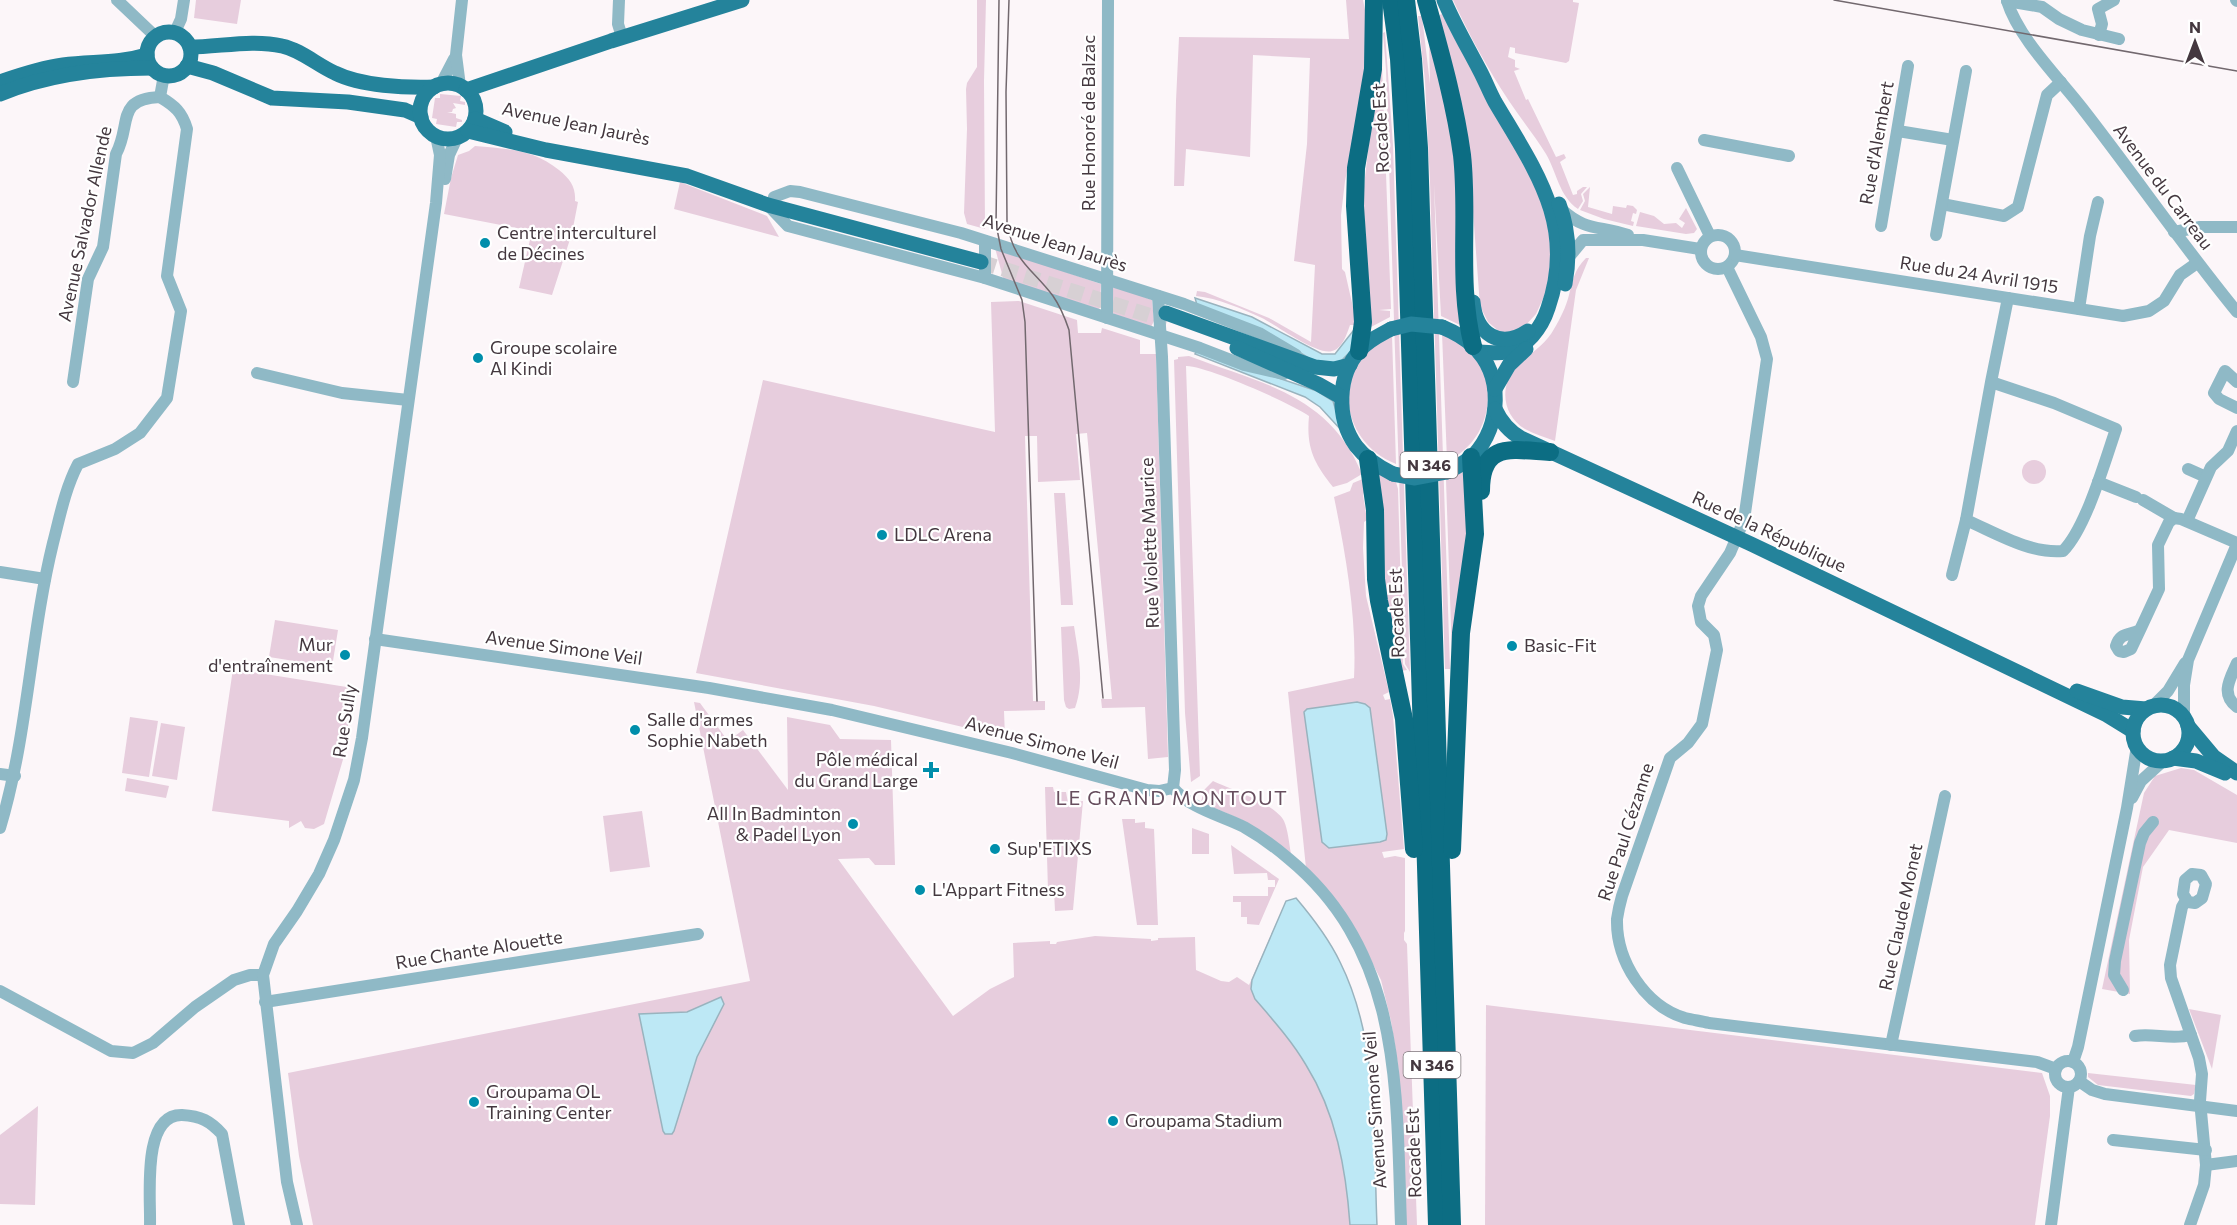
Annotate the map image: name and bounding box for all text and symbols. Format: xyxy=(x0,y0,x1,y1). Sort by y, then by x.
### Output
north arrow xyxy=(2165,12,2225,72)
text: N xyxy=(2189,17,2201,36)
street label: Rue Honoré de Balzac xyxy=(1077,35,1099,211)
street label: Rue d'Alembert xyxy=(1854,79,1898,206)
street label: Rocade Est xyxy=(1367,83,1393,174)
street label: Avenue Jean Jaurès xyxy=(500,97,652,149)
street label: Avenue du Carreau xyxy=(2109,119,2218,254)
street label: Avenue Salvador Allende xyxy=(53,124,116,324)
street label: Avenue Jean Jaurès xyxy=(980,208,1130,276)
place label: Centre interculturel de Décines xyxy=(497,221,657,264)
marker: Centre interculturel de Décines xyxy=(478,236,492,250)
street label: Rue du 24 Avril 1915 xyxy=(1898,251,2060,297)
place label: Groupe scolaire Al Kindi xyxy=(490,336,617,379)
marker: Groupe scolaire Al Kindi xyxy=(471,351,485,365)
road number: N 346 xyxy=(1400,452,1458,478)
street label: Rue Violette Maurice xyxy=(1135,457,1163,629)
street label: Rue de la République xyxy=(1689,486,1850,576)
place label: LDLC Arena xyxy=(894,523,992,545)
marker: LDLC Arena xyxy=(875,528,889,542)
street label: Rocade Est xyxy=(1383,568,1409,658)
street label: Avenue Simone Veil xyxy=(484,625,644,669)
place label: Mur d'entraînement xyxy=(208,633,333,676)
place label: Basic-Fit xyxy=(1524,634,1597,656)
marker: Basic-Fit xyxy=(1505,639,1519,653)
marker: Mur d'entraînement xyxy=(338,648,352,662)
street label: Rue Sully xyxy=(327,683,361,759)
place label: Salle d'armes Sophie Nabeth xyxy=(647,708,768,751)
street label: Avenue Simone Veil xyxy=(963,711,1121,773)
marker: Salle d'armes Sophie Nabeth xyxy=(628,723,642,737)
place label: Pôle médical du Grand Large xyxy=(794,748,918,791)
street label: Rue Paul Cézanne xyxy=(1592,760,1658,904)
marker: Pôle médical du Grand Large xyxy=(922,761,940,779)
district label: LE GRAND MONTOUT xyxy=(1056,785,1288,809)
place label: All In Badminton & Padel Lyon xyxy=(707,802,841,845)
marker: All In Badminton & Padel Lyon xyxy=(846,817,860,831)
place label: Sup'ETIXS xyxy=(1007,837,1092,859)
street label: Rue Claude Monet xyxy=(1874,841,1926,992)
marker: Sup'ETIXS xyxy=(988,842,1002,856)
place label: L'Appart Fitness xyxy=(932,878,1065,900)
marker: L'Appart Fitness xyxy=(913,883,927,897)
street label: Rue Chante Alouette xyxy=(394,925,564,973)
street label: Avenue Simone Veil xyxy=(1358,1030,1390,1190)
road number: N 346 xyxy=(1404,1052,1460,1078)
place label: Groupama OL Training Center xyxy=(486,1080,612,1123)
marker: Groupama OL Training Center xyxy=(467,1095,481,1109)
street label: Rocade Est xyxy=(1400,1108,1426,1198)
place label: Groupama Stadium xyxy=(1125,1109,1282,1131)
marker: Groupama Stadium xyxy=(1106,1114,1120,1128)

